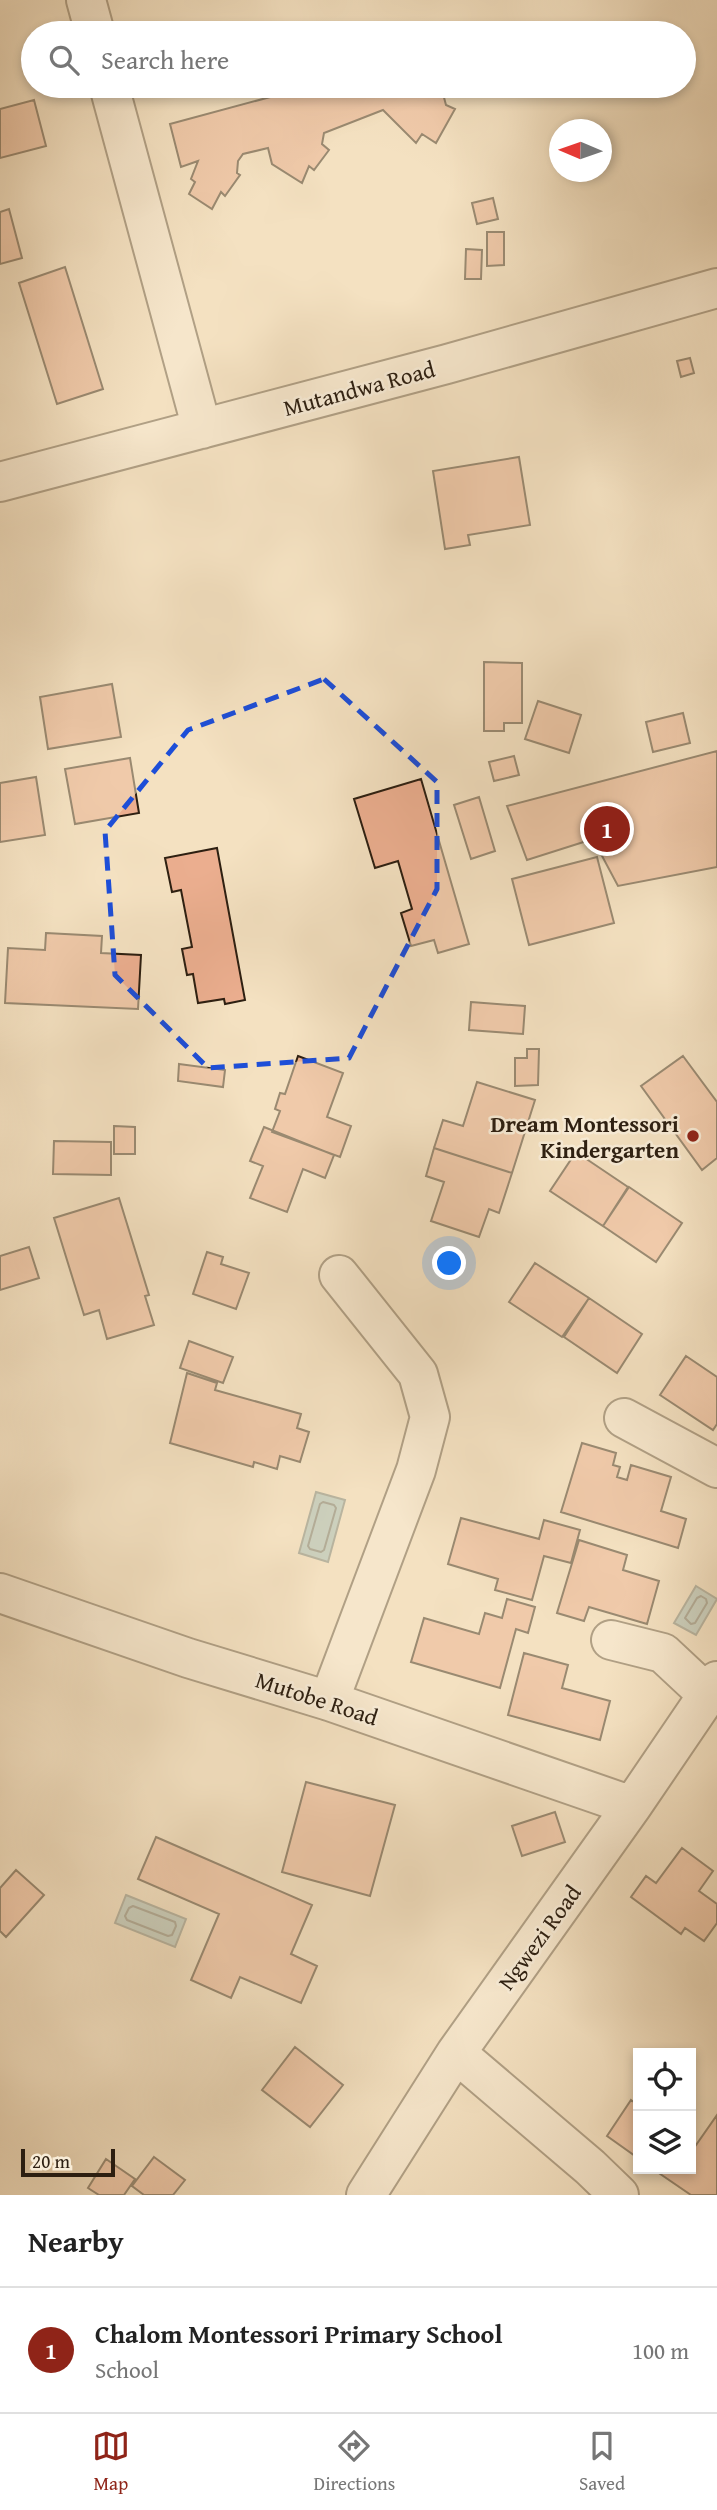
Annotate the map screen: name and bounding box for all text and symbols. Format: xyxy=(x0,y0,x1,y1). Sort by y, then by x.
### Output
search box xyxy=(21,21,696,98)
text: Search here xyxy=(101,40,229,79)
icon: search xyxy=(45,41,83,79)
north arrow xyxy=(549,119,612,182)
street label: Mutandwa Road xyxy=(280,352,439,424)
pin: 1 xyxy=(584,803,630,855)
place label: Dream Montessori Kindergarten xyxy=(491,1107,679,1166)
marker: Dream Montessori Kindergarten xyxy=(685,1128,701,1144)
your location xyxy=(432,1246,466,1280)
street label: Mutobe Road xyxy=(251,1663,383,1734)
street label: Ngwezi Road xyxy=(490,1877,589,1996)
map controls xyxy=(633,2048,696,2174)
button: locate xyxy=(633,2048,696,2111)
button: layers xyxy=(633,2111,696,2174)
scale bar xyxy=(21,2146,116,2178)
text: 20 m xyxy=(32,2147,70,2175)
text: Nearby xyxy=(28,2219,124,2263)
text: Chalom Montessori Primary School xyxy=(95,2314,502,2353)
text: 1 xyxy=(45,2334,57,2367)
text: 100 m xyxy=(632,2334,689,2367)
text: School xyxy=(95,2353,159,2386)
tab: Map xyxy=(92,2427,130,2497)
tab: Directions xyxy=(314,2427,395,2497)
tab: Saved xyxy=(579,2427,625,2497)

